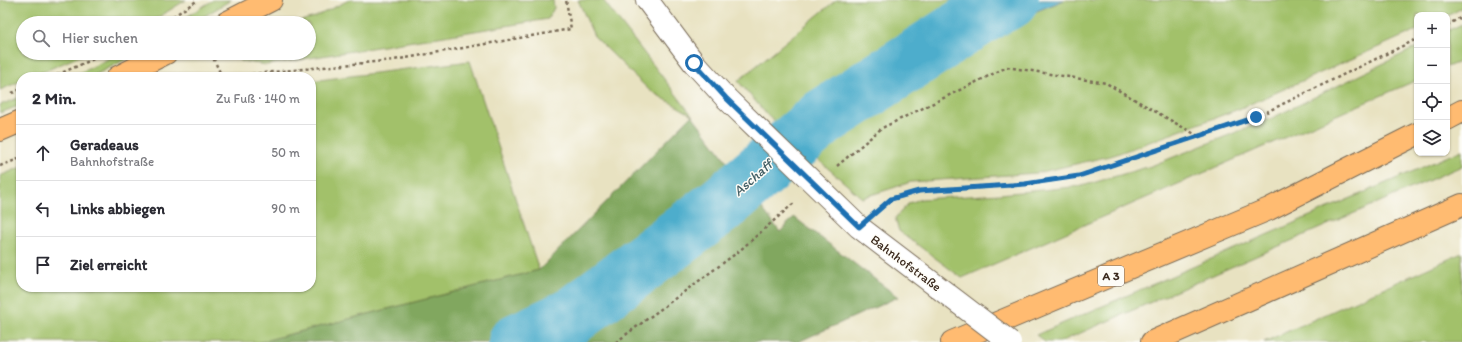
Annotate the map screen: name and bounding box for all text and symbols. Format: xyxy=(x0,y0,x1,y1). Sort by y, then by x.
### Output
map controls xyxy=(1414,12,1450,156)
button: + xyxy=(1414,12,1450,48)
search box xyxy=(16,16,316,60)
icon: search xyxy=(30,27,52,49)
text: Hier suchen xyxy=(62,29,138,47)
button: − xyxy=(1414,48,1450,84)
route start xyxy=(685,54,703,72)
button: locate xyxy=(1414,84,1450,120)
text: 2 Min. xyxy=(32,88,76,108)
text: Zu Fuß · 140 m xyxy=(216,91,300,106)
route end xyxy=(1247,108,1265,126)
button: layers xyxy=(1414,120,1450,156)
text: Geradeaus xyxy=(70,136,139,154)
icon: ahead xyxy=(32,142,54,164)
text: 50 m xyxy=(271,145,300,160)
text: Bahnhofstraße xyxy=(70,154,154,169)
water label: Aschaff xyxy=(730,154,778,200)
icon: left xyxy=(32,198,54,220)
text: Links abbiegen xyxy=(70,200,165,218)
text: 90 m xyxy=(271,201,300,216)
street label: Bahnhofstraße xyxy=(868,232,944,294)
icon: arrive xyxy=(32,254,54,276)
text: Ziel erreicht xyxy=(70,256,147,274)
road number: A 3 xyxy=(1098,266,1124,286)

